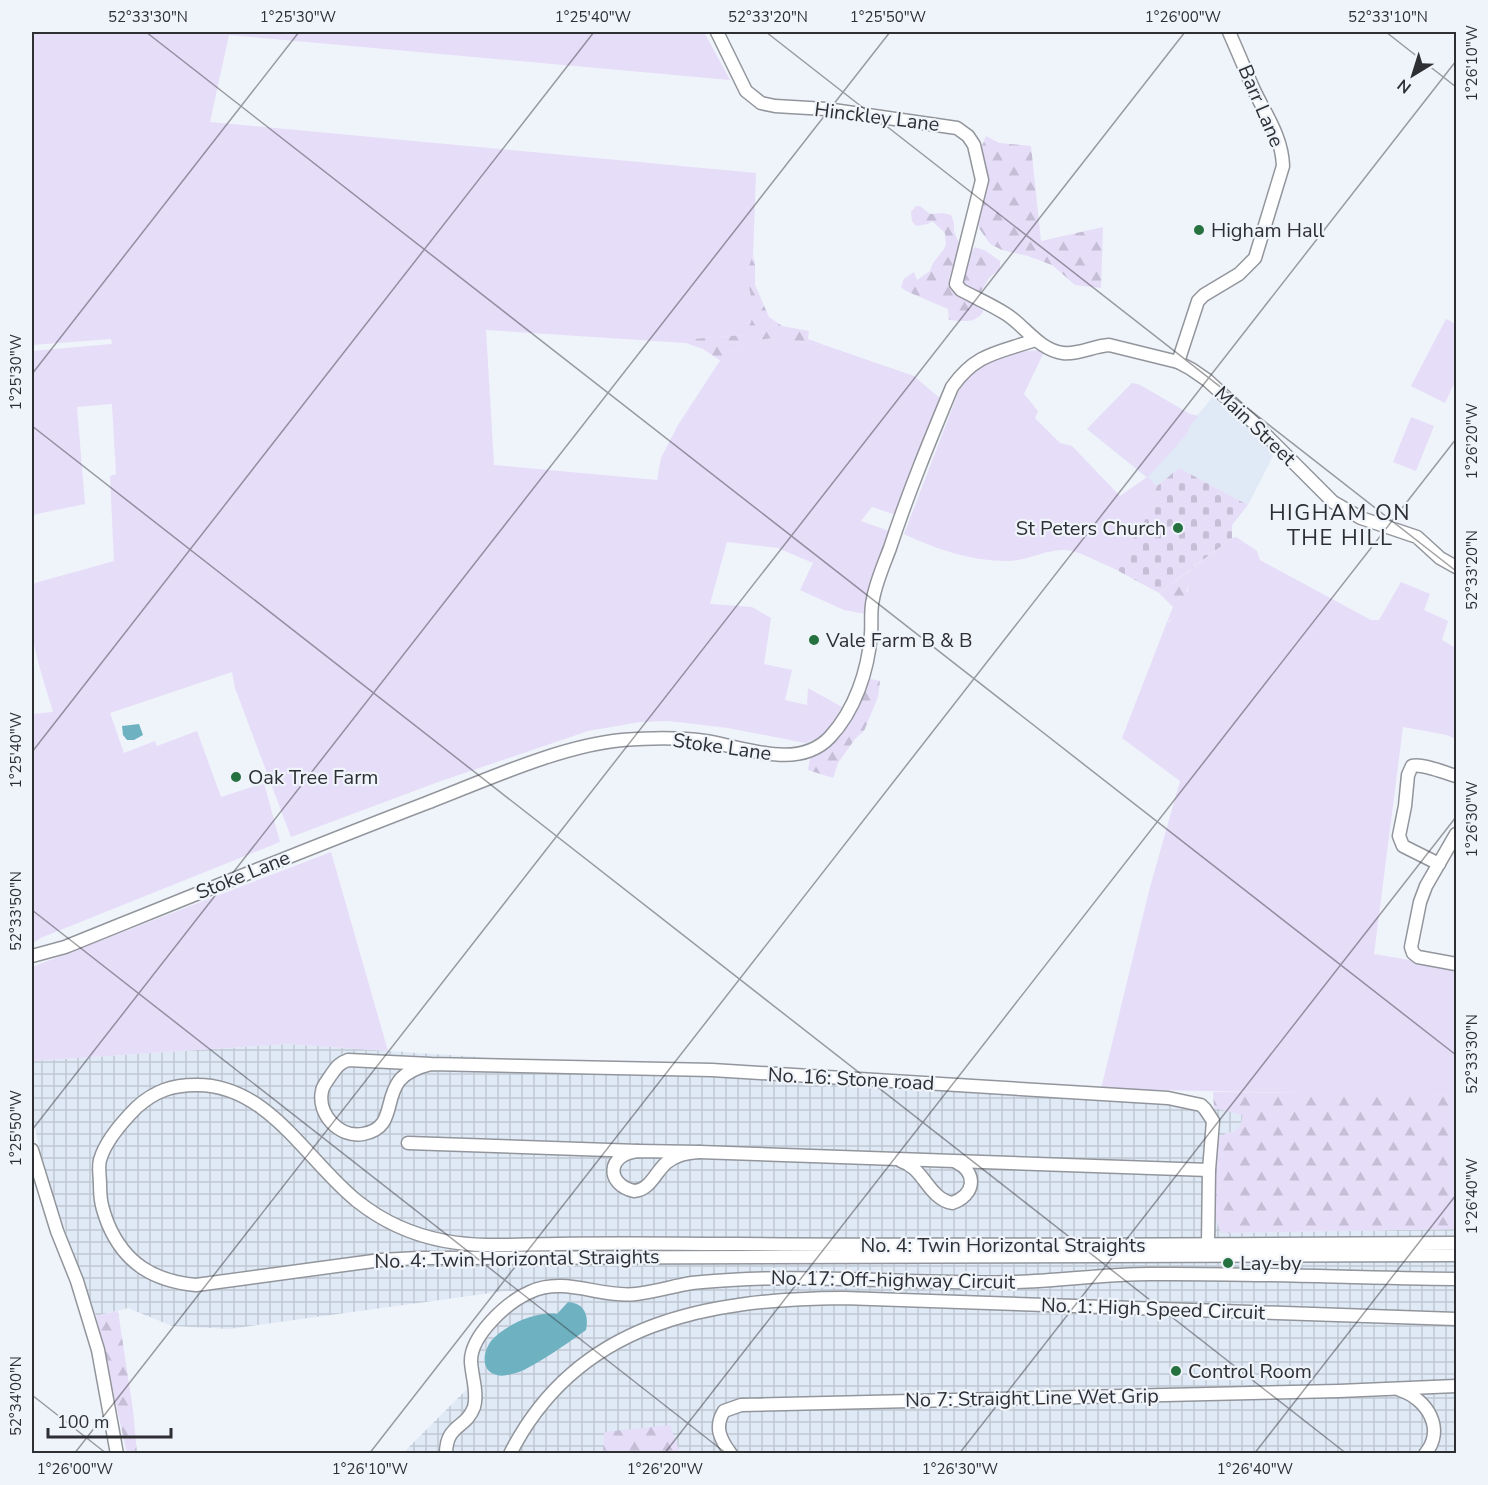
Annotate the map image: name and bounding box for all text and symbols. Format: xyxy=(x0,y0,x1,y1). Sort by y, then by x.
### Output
text: 52°33'30"N xyxy=(108,7,188,27)
text: 1°25'30"W xyxy=(260,7,337,27)
text: 1°25'40"W xyxy=(555,7,632,27)
text: 52°33'20"N xyxy=(728,7,808,27)
text: 1°25'50"W xyxy=(850,7,927,27)
text: 1°26'00"W xyxy=(1145,7,1222,27)
text: 52°33'10"N xyxy=(1348,7,1428,27)
text: 1°26'10"W xyxy=(1462,24,1482,101)
north arrow xyxy=(1383,45,1443,105)
street label: Barr Lane xyxy=(1232,61,1290,151)
text: N xyxy=(1393,74,1416,98)
street label: Hinckley Lane xyxy=(813,96,941,138)
place label: Higham Hall xyxy=(1211,217,1325,244)
marker: Higham Hall xyxy=(1192,223,1206,237)
text: 1°25'30"W xyxy=(6,333,26,410)
street label: Main Street xyxy=(1208,380,1302,472)
text: 1°26'20"W xyxy=(1462,402,1482,479)
district label: HIGHAM ON THE HILL xyxy=(1269,498,1411,553)
place label: St Peters Church xyxy=(1016,515,1166,542)
marker: St Peters Church xyxy=(1171,521,1185,535)
text: 52°33'20"N xyxy=(1462,530,1482,610)
place label: Vale Farm B & B xyxy=(825,627,973,654)
marker: Vale Farm B & B xyxy=(807,633,821,647)
text: 1°25'40"W xyxy=(6,711,26,788)
street label: Stoke Lane xyxy=(671,727,773,767)
place label: Oak Tree Farm xyxy=(248,764,378,791)
marker: Oak Tree Farm xyxy=(229,770,243,784)
text: 1°26'30"W xyxy=(1462,780,1482,857)
street label: Stoke Lane xyxy=(192,844,294,906)
text: 52°33'50"N xyxy=(6,871,26,951)
text: 52°33'30"N xyxy=(1462,1014,1482,1094)
street label: No. 16: Stone road xyxy=(767,1061,935,1097)
text: 1°25'50"W xyxy=(6,1089,26,1166)
text: 1°26'40"W xyxy=(1462,1157,1482,1234)
street label: No. 4: Twin Horizontal Straights xyxy=(860,1232,1146,1259)
street label: No. 4: Twin Horizontal Straights xyxy=(374,1243,660,1275)
place label: Lay-by xyxy=(1240,1250,1302,1277)
marker: Lay-by xyxy=(1221,1256,1235,1270)
street label: No. 17: Off-highway Circuit xyxy=(771,1264,1016,1296)
street label: No. 1: High Speed Circuit xyxy=(1040,1292,1267,1326)
text: 52°34'00"N xyxy=(6,1356,26,1436)
place label: Control Room xyxy=(1188,1358,1312,1385)
marker: Control Room xyxy=(1169,1364,1183,1378)
street label: No 7: Straight Line Wet Grip xyxy=(905,1382,1159,1414)
scale bar xyxy=(48,1401,171,1439)
text: 100 m xyxy=(57,1410,109,1434)
text: 1°26'00"W xyxy=(37,1459,114,1479)
text: 1°26'10"W xyxy=(332,1459,409,1479)
text: 1°26'20"W xyxy=(627,1459,704,1479)
text: 1°26'30"W xyxy=(922,1459,999,1479)
text: 1°26'40"W xyxy=(1217,1459,1294,1479)

